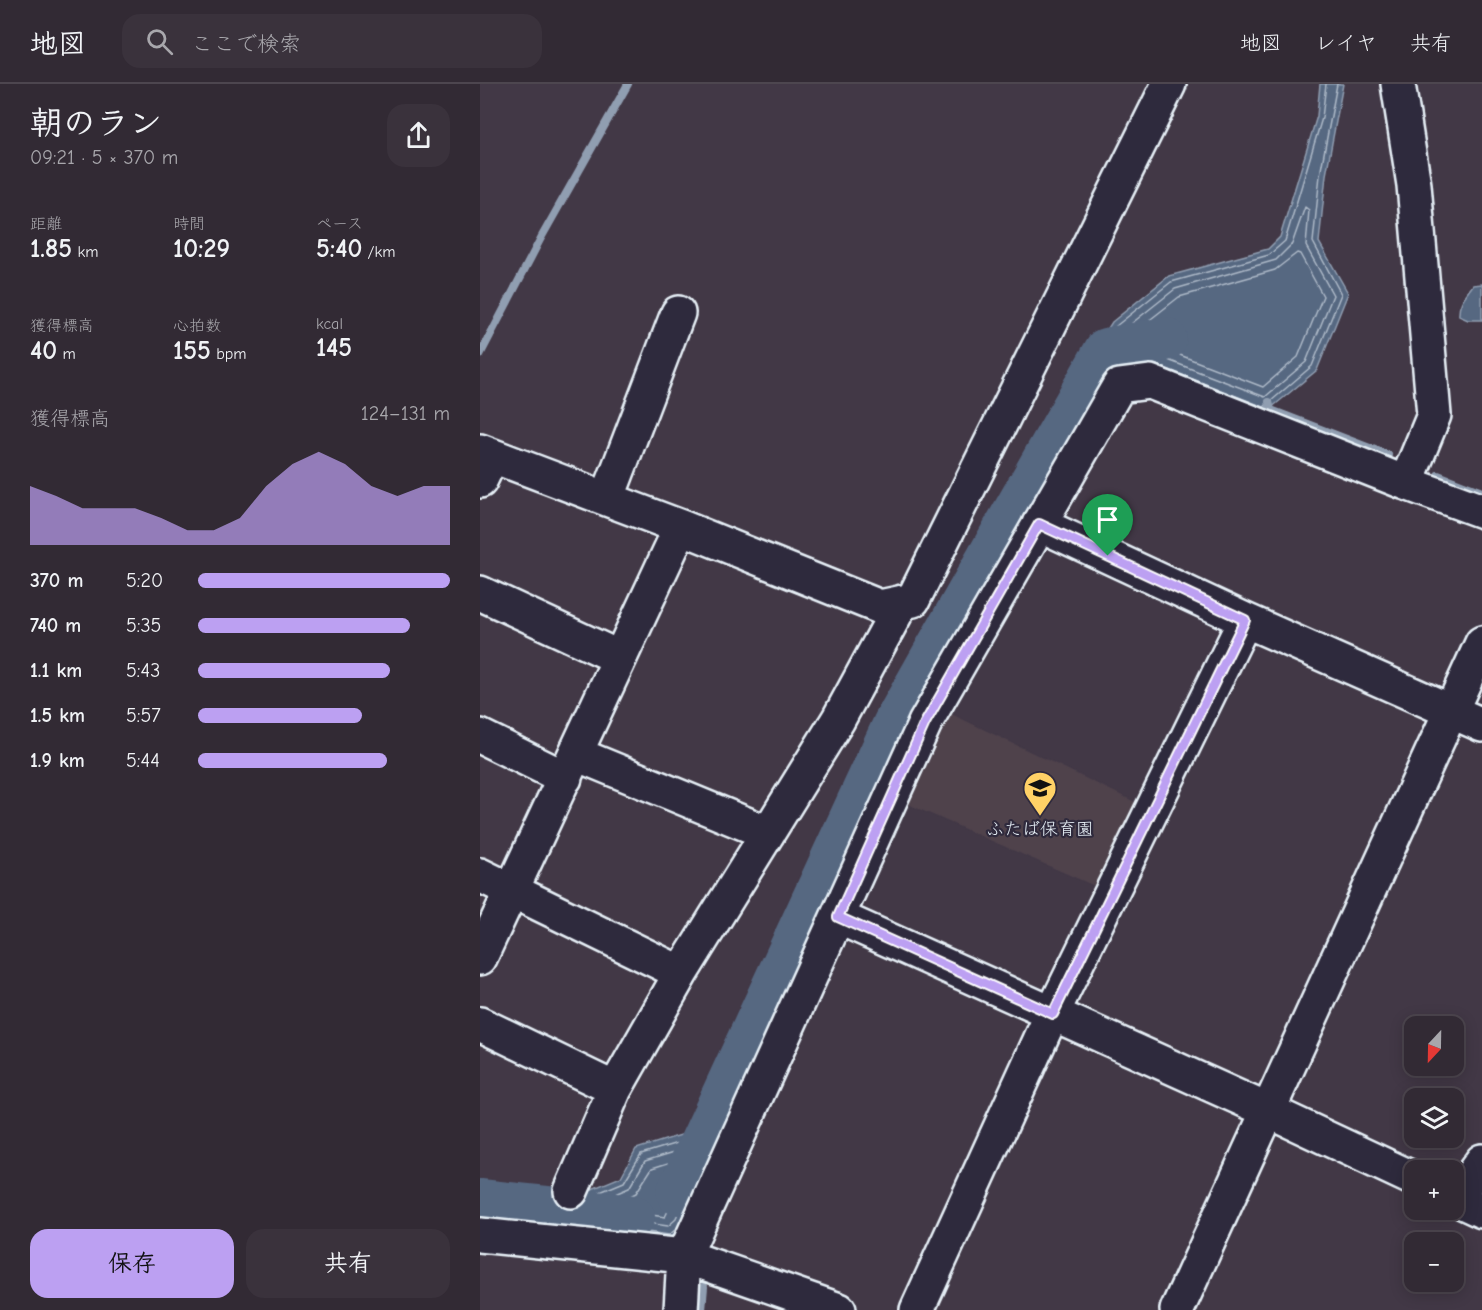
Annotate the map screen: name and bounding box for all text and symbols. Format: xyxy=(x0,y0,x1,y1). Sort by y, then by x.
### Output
search box xyxy=(122,14,542,68)
icon: search xyxy=(143,25,176,58)
text: 地図 xyxy=(30,28,86,60)
text: ここで検索 xyxy=(191,31,301,57)
text: 地図 xyxy=(1240,31,1282,55)
text: レイヤ xyxy=(1315,31,1377,55)
text: 共有 xyxy=(1410,31,1452,55)
text: 朝のラン xyxy=(30,104,162,142)
button: share xyxy=(387,104,450,167)
text: 09:21 · 5 × 370 m xyxy=(30,146,178,169)
text: 距離 xyxy=(30,215,62,233)
text: 時間 xyxy=(173,215,205,233)
text: ペース xyxy=(316,215,363,233)
text: 1.85 xyxy=(30,234,72,264)
text: 10:29 xyxy=(173,234,230,264)
text: 5:40 xyxy=(316,234,362,264)
text: km xyxy=(72,243,98,261)
text: /km xyxy=(362,243,396,261)
text: kcal xyxy=(316,315,343,333)
text: 獲得標高 xyxy=(30,317,94,335)
text: 心拍数 xyxy=(173,317,221,335)
text: 145 xyxy=(316,333,352,363)
text: 40 xyxy=(30,336,57,366)
text: 155 xyxy=(173,336,211,366)
text: m xyxy=(57,345,76,363)
text: bpm xyxy=(211,345,246,363)
text: 124–131 m xyxy=(361,402,450,425)
text: 獲得標高 xyxy=(30,407,110,430)
pin xyxy=(1082,494,1133,556)
icon: arrive xyxy=(1091,503,1124,536)
text: 370 m xyxy=(30,569,83,592)
text: 5:20 xyxy=(126,569,163,592)
text: 740 m xyxy=(30,614,81,637)
text: 5:35 xyxy=(126,614,161,637)
text: 1.1 km xyxy=(30,659,82,682)
text: 5:43 xyxy=(126,659,160,682)
text: 1.5 km xyxy=(30,704,85,727)
text: 5:57 xyxy=(126,704,161,727)
text: 1.9 km xyxy=(30,749,85,772)
text: 5:44 xyxy=(126,749,160,772)
school or university icon: ふたば保育園 xyxy=(1022,770,1058,817)
place label: ふたば保育園 xyxy=(986,819,1094,840)
north arrow xyxy=(1404,1016,1464,1076)
map controls xyxy=(1404,1016,1464,1292)
button: layers xyxy=(1404,1088,1464,1148)
button: + xyxy=(1404,1160,1464,1220)
button: 保存 xyxy=(30,1229,234,1298)
button: 共有 xyxy=(246,1229,450,1298)
button: − xyxy=(1404,1232,1464,1292)

